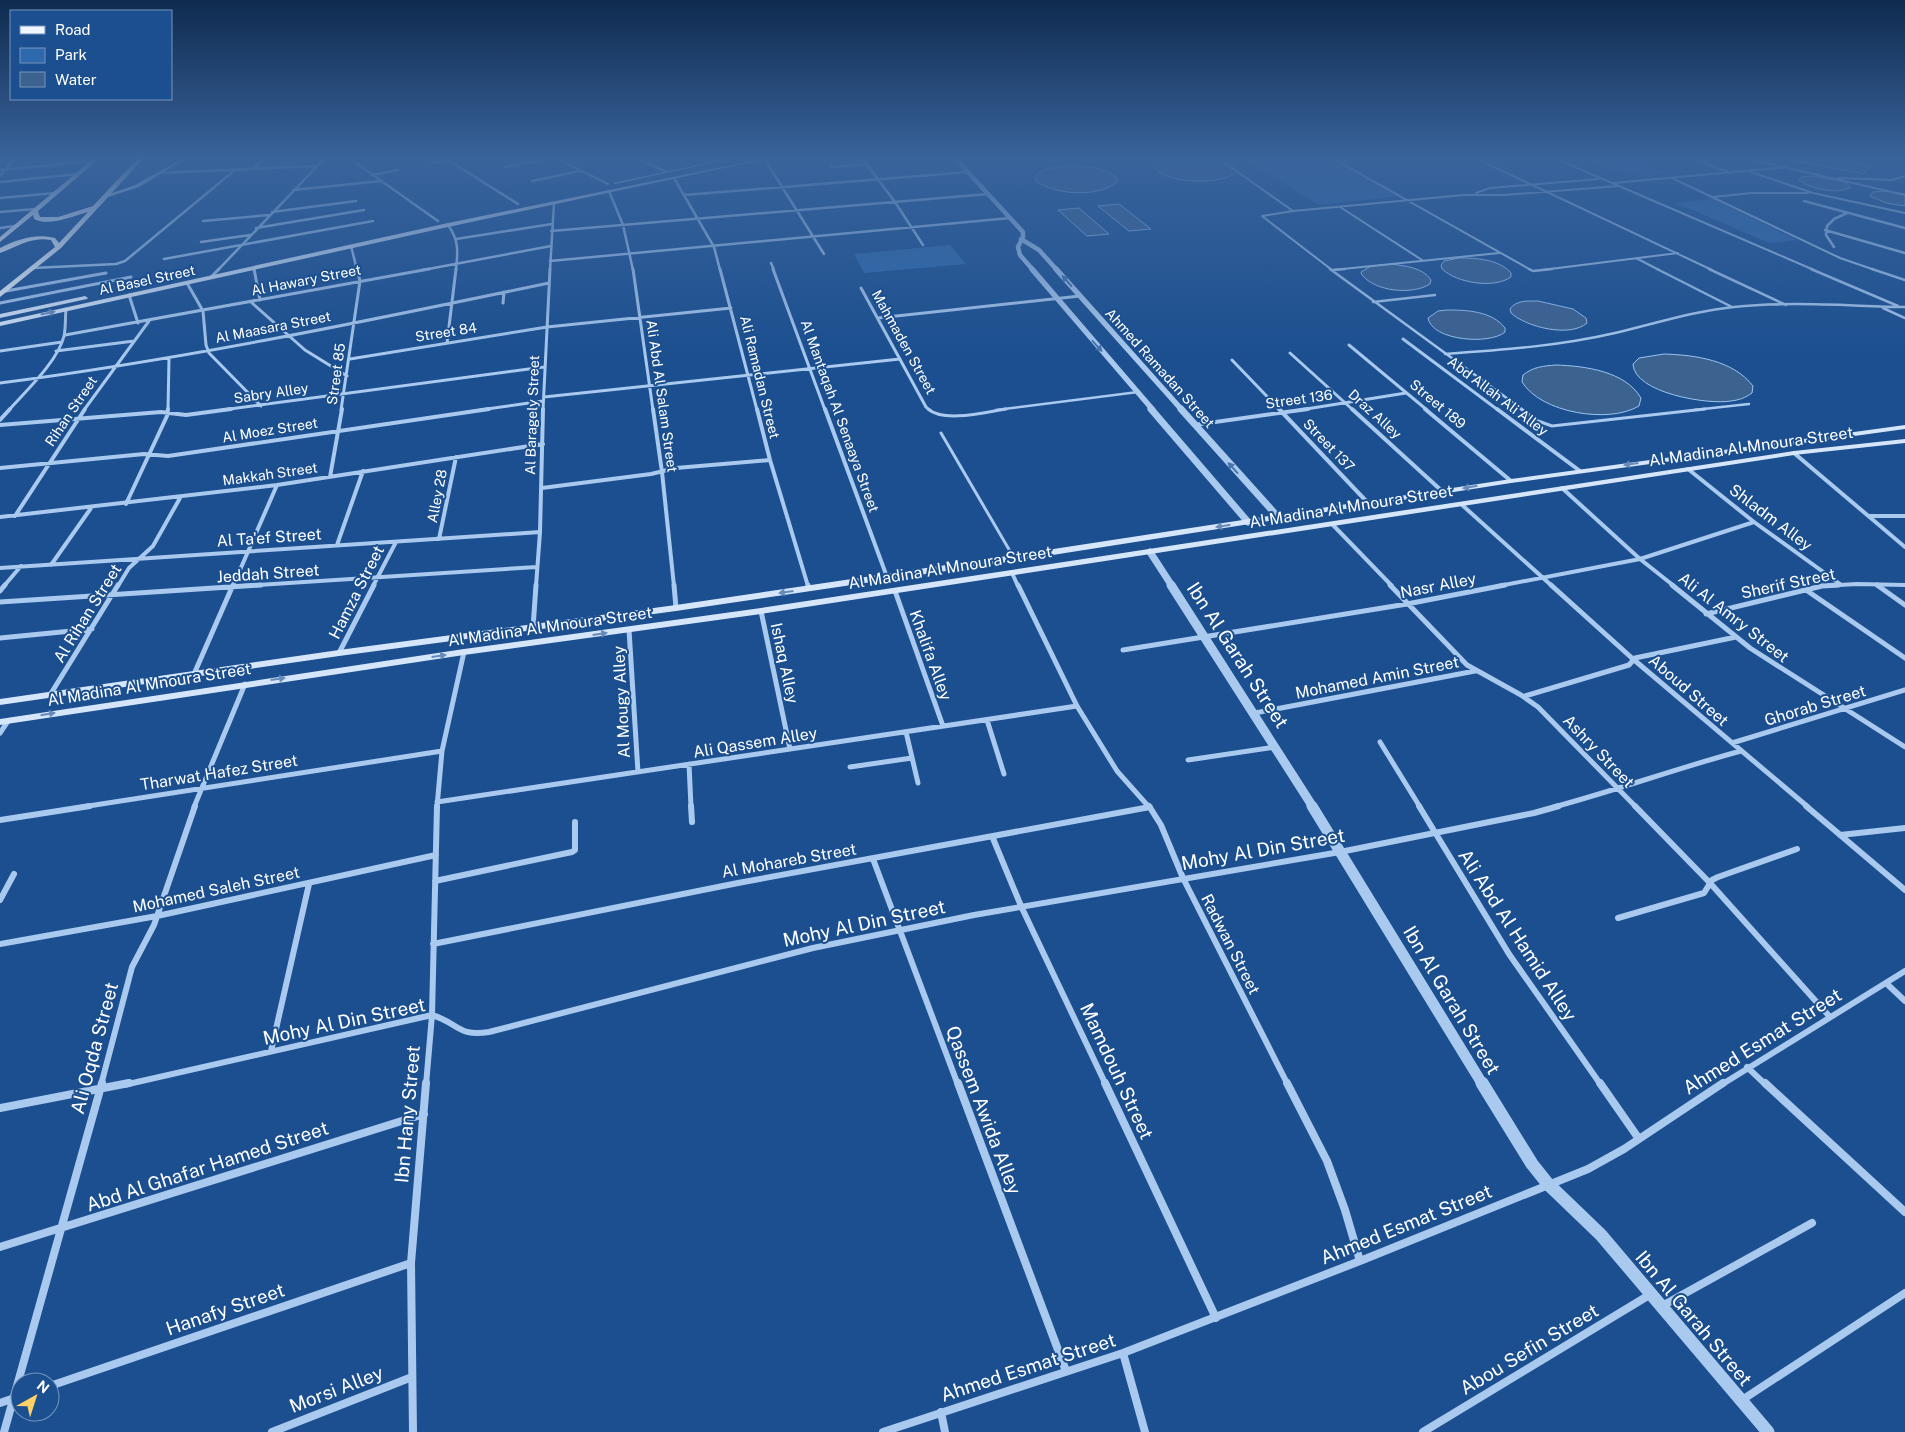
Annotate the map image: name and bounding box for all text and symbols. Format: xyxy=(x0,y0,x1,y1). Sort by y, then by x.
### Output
legend xyxy=(10,10,172,100)
text: Road xyxy=(55,21,91,38)
text: Park xyxy=(55,46,87,63)
text: Water xyxy=(55,71,97,88)
street label: Al Hawary Street xyxy=(250,261,362,299)
street label: Al Basel Street xyxy=(97,262,197,298)
one-way arrow xyxy=(1061,276,1073,288)
street label: Mahmaden Street xyxy=(869,287,939,397)
street label: Ahmed Ramadan Street xyxy=(1102,305,1218,431)
street label: Al Maasara Street xyxy=(214,308,332,346)
one-way arrow xyxy=(40,309,55,317)
street label: Ali Ramadan Street xyxy=(737,314,783,440)
street label: Al Mantaqah Al Senaaya Street xyxy=(798,318,882,514)
street label: Street 84 xyxy=(414,319,478,345)
street label: Ali Abd Al Salam Street xyxy=(643,319,681,473)
one-way arrow xyxy=(1091,339,1103,351)
street label: Street 85 xyxy=(324,342,348,406)
street label: Abd Allah Ali Alley xyxy=(1445,353,1552,439)
street label: Al Baragely Street xyxy=(522,355,542,475)
street label: Rihan Street xyxy=(42,373,100,449)
street label: Street 189 xyxy=(1407,376,1469,432)
street label: Sabry Alley xyxy=(233,380,310,406)
street label: Street 136 xyxy=(1264,386,1334,412)
street label: Draz Alley xyxy=(1345,386,1405,442)
street label: Al Moez Street xyxy=(221,415,319,445)
street label: Street 137 xyxy=(1300,415,1358,475)
street label: Al Madina Al Mnoura Street xyxy=(1648,423,1854,470)
street label: Makkah Street xyxy=(221,459,319,489)
one-way arrow xyxy=(1623,460,1639,468)
one-way arrow xyxy=(1227,463,1239,475)
street label: Alley 28 xyxy=(424,468,450,524)
street label: Shladm Alley xyxy=(1725,480,1816,555)
street label: Al Madina Al Mnoura Street xyxy=(1248,481,1454,532)
one-way arrow xyxy=(1462,484,1478,492)
one-way arrow xyxy=(1215,522,1231,530)
street label: Al Ta'ef Street xyxy=(216,524,322,551)
street label: Hamza Street xyxy=(325,542,388,642)
street label: Al Madina Al Mnoura Street xyxy=(847,542,1053,593)
street label: Al Rihan Street xyxy=(49,560,125,666)
street label: Jeddah Street xyxy=(216,560,320,587)
street label: Sherif Street xyxy=(1739,564,1837,603)
street label: Ali Al Amry Street xyxy=(1675,568,1793,666)
street label: Nasr Alley xyxy=(1399,569,1478,602)
street label: Ibn Al Garah Street xyxy=(1183,578,1293,732)
one-way arrow xyxy=(777,588,793,596)
street label: Al Madina Al Mnoura Street xyxy=(447,603,653,650)
street label: Khalifa Alley xyxy=(905,607,956,703)
street label: Ishaq Alley xyxy=(767,621,802,706)
one-way arrow xyxy=(592,630,608,638)
street label: Al Mougy Alley xyxy=(609,645,634,759)
one-way arrow xyxy=(431,651,447,659)
street label: Aboud Street xyxy=(1645,651,1732,730)
street label: Mohamed Amin Street xyxy=(1294,652,1461,703)
street label: Al Madina Al Mnoura Street xyxy=(46,659,252,710)
one-way arrow xyxy=(270,675,286,683)
street label: Ghorab Street xyxy=(1762,681,1868,730)
one-way arrow xyxy=(41,710,57,718)
street label: Ashry Street xyxy=(1559,711,1638,792)
street label: Ali Qassem Alley xyxy=(692,723,819,762)
street label: Tharwat Hafez Street xyxy=(139,751,299,794)
street label: Mohy Al Din Street xyxy=(1179,824,1347,874)
street label: Al Mohareb Street xyxy=(720,839,858,882)
street label: Ali Abd Al Hamid Alley xyxy=(1454,845,1582,1025)
street label: Mohamed Saleh Street xyxy=(131,862,301,916)
street label: Radwan Street xyxy=(1197,891,1264,998)
street label: Mohy Al Din Street xyxy=(781,895,947,951)
street label: Ibn Al Garah Street xyxy=(1399,922,1505,1078)
street label: Ali Oqda Street xyxy=(66,980,122,1116)
street label: Ahmed Esmat Street xyxy=(1679,983,1845,1099)
street label: Mohy Al Din Street xyxy=(261,993,427,1049)
street label: Mamdouh Street xyxy=(1076,999,1158,1143)
street label: Qassem Awida Alley xyxy=(942,1023,1026,1197)
street label: Ibn Hany Street xyxy=(390,1044,424,1184)
street label: Abd Al Ghafar Hamed Street xyxy=(83,1116,331,1216)
street label: Ahmed Esmat Street xyxy=(1317,1180,1495,1268)
street label: Ibn Al Garah Street xyxy=(1631,1246,1757,1390)
street label: Hanafy Street xyxy=(163,1278,287,1340)
street label: Abou Sefin Street xyxy=(1456,1299,1602,1399)
street label: Ahmed Esmat Street xyxy=(938,1328,1118,1406)
street label: Morsi Alley xyxy=(286,1361,386,1417)
north arrow xyxy=(10,1372,60,1422)
text: N xyxy=(34,1377,52,1397)

